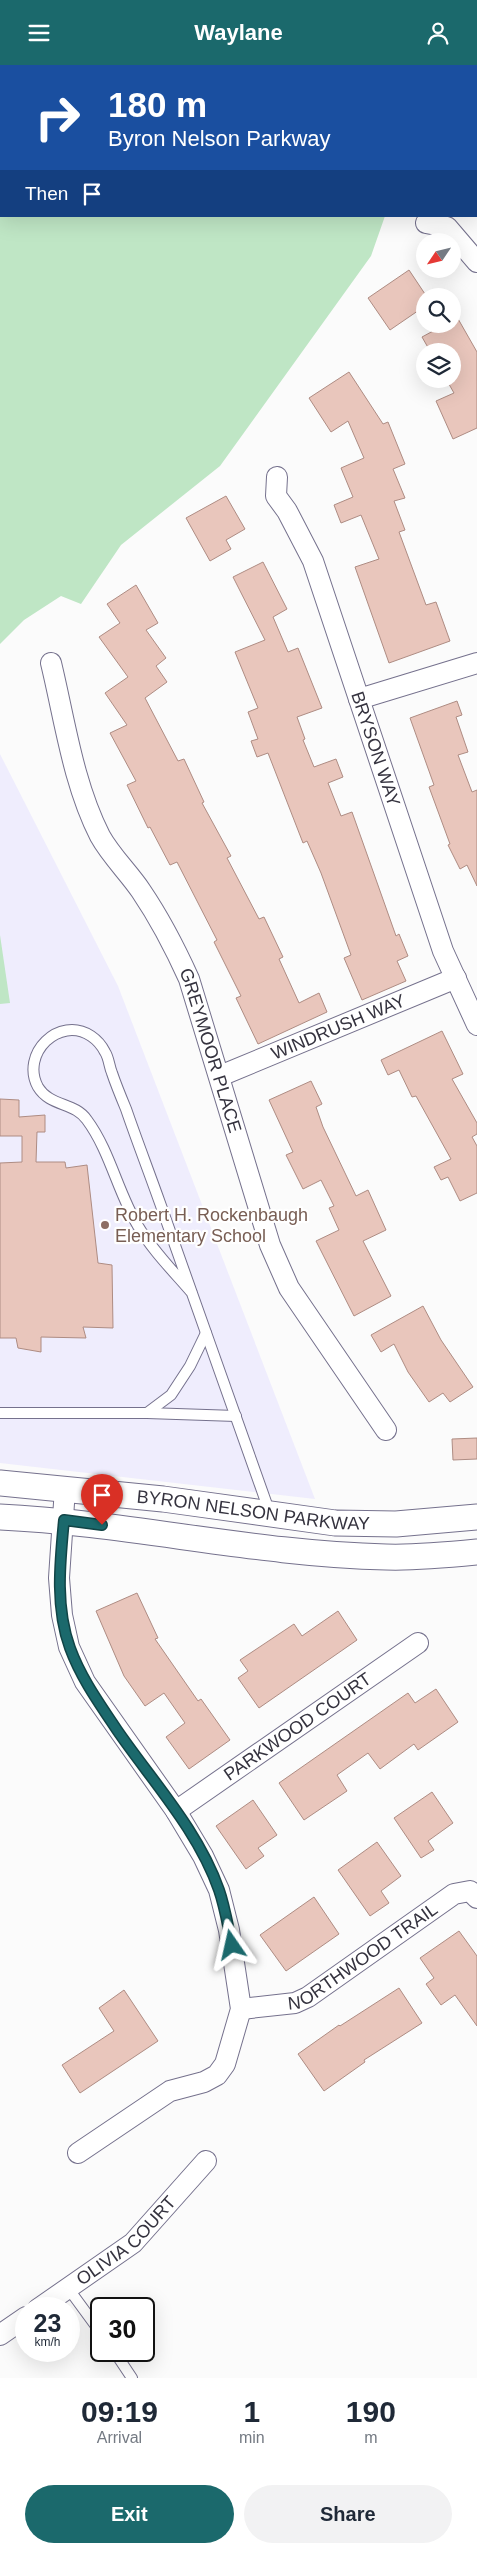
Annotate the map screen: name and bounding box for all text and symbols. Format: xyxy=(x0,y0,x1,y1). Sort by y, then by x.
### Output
icon: menu xyxy=(25,19,53,47)
icon: person xyxy=(424,19,452,47)
text: Waylane xyxy=(194,20,283,45)
icon: right xyxy=(25,85,90,150)
text: 180 m xyxy=(108,85,207,124)
text: Byron Nelson Parkway xyxy=(108,126,331,151)
icon: arrive xyxy=(78,180,106,208)
text: Then xyxy=(25,183,68,204)
north arrow xyxy=(416,233,461,277)
map controls xyxy=(416,233,461,388)
button: search xyxy=(416,288,461,333)
button: layers xyxy=(416,343,461,388)
street label: BRYSON WAY xyxy=(347,689,404,809)
street label: GREYMOOR PLACE xyxy=(175,965,245,1135)
street label: WINDRUSH WAY xyxy=(268,990,408,1064)
place label: Robert H. Rockenbaugh Elementary School xyxy=(115,1205,308,1246)
marker: Robert H. Rockenbaugh Elementary School xyxy=(99,1219,111,1231)
pin xyxy=(81,1474,123,1525)
icon: arrive xyxy=(88,1481,116,1509)
street label: BYRON NELSON PARKWAY xyxy=(136,1486,370,1534)
street label: PARKWOOD COURT xyxy=(220,1669,375,1785)
street label: NORTHWOOD TRAIL xyxy=(287,1899,441,2014)
position arrow xyxy=(205,1918,257,1970)
street label: OLIVIA COURT xyxy=(73,2192,180,2289)
speed limit sign: 30 xyxy=(90,2297,155,2362)
text: 23 xyxy=(34,2309,61,2337)
text: km/h xyxy=(34,2335,61,2349)
text: 09:19 xyxy=(81,2395,158,2428)
text: 1 xyxy=(243,2395,260,2428)
text: 190 xyxy=(346,2395,396,2428)
text: Arrival xyxy=(97,2429,142,2446)
text: min xyxy=(239,2429,265,2446)
text: m xyxy=(364,2429,377,2446)
button: Exit xyxy=(25,2485,234,2543)
button: Share xyxy=(244,2485,452,2543)

